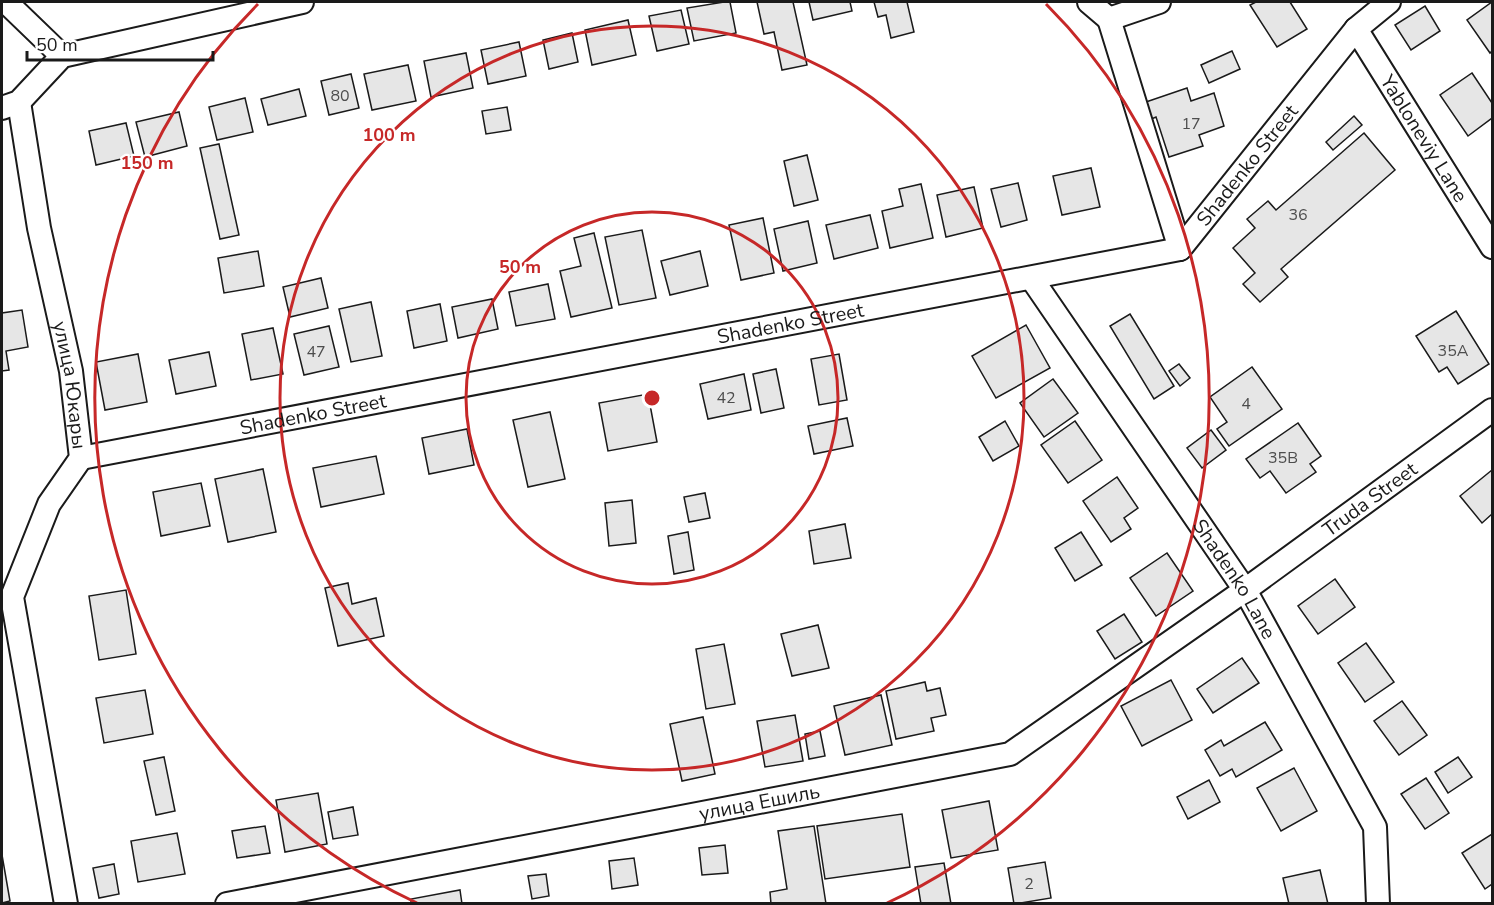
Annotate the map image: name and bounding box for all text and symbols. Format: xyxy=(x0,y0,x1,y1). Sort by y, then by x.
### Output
scale bar xyxy=(27,24,213,62)
text: 50 m xyxy=(36,33,78,57)
street label: Yabloneviy Lane xyxy=(1373,69,1474,208)
house number: 80 xyxy=(330,85,350,107)
street label: Shadenko Street xyxy=(1190,98,1305,232)
house number: 17 xyxy=(1181,113,1201,135)
text: 100 m xyxy=(362,123,416,147)
text: 150 m xyxy=(120,151,174,175)
house number: 36 xyxy=(1288,204,1308,226)
text: 50 m xyxy=(499,255,541,279)
street label: Shadenko Street xyxy=(715,296,867,351)
street label: улица Юкары xyxy=(46,319,93,450)
house number: 35А xyxy=(1438,340,1469,362)
house number: 47 xyxy=(306,341,326,363)
street label: Shadenko Street xyxy=(237,387,389,442)
house number: 42 xyxy=(716,387,736,409)
centre of rings xyxy=(642,388,662,408)
house number: 4 xyxy=(1241,393,1251,415)
house number: 35В xyxy=(1268,447,1298,469)
street label: Truda Street xyxy=(1317,455,1423,543)
street label: Shadenko Lane xyxy=(1186,514,1282,644)
street label: улица Ешиль xyxy=(697,778,822,827)
house number: 2 xyxy=(1024,873,1034,895)

